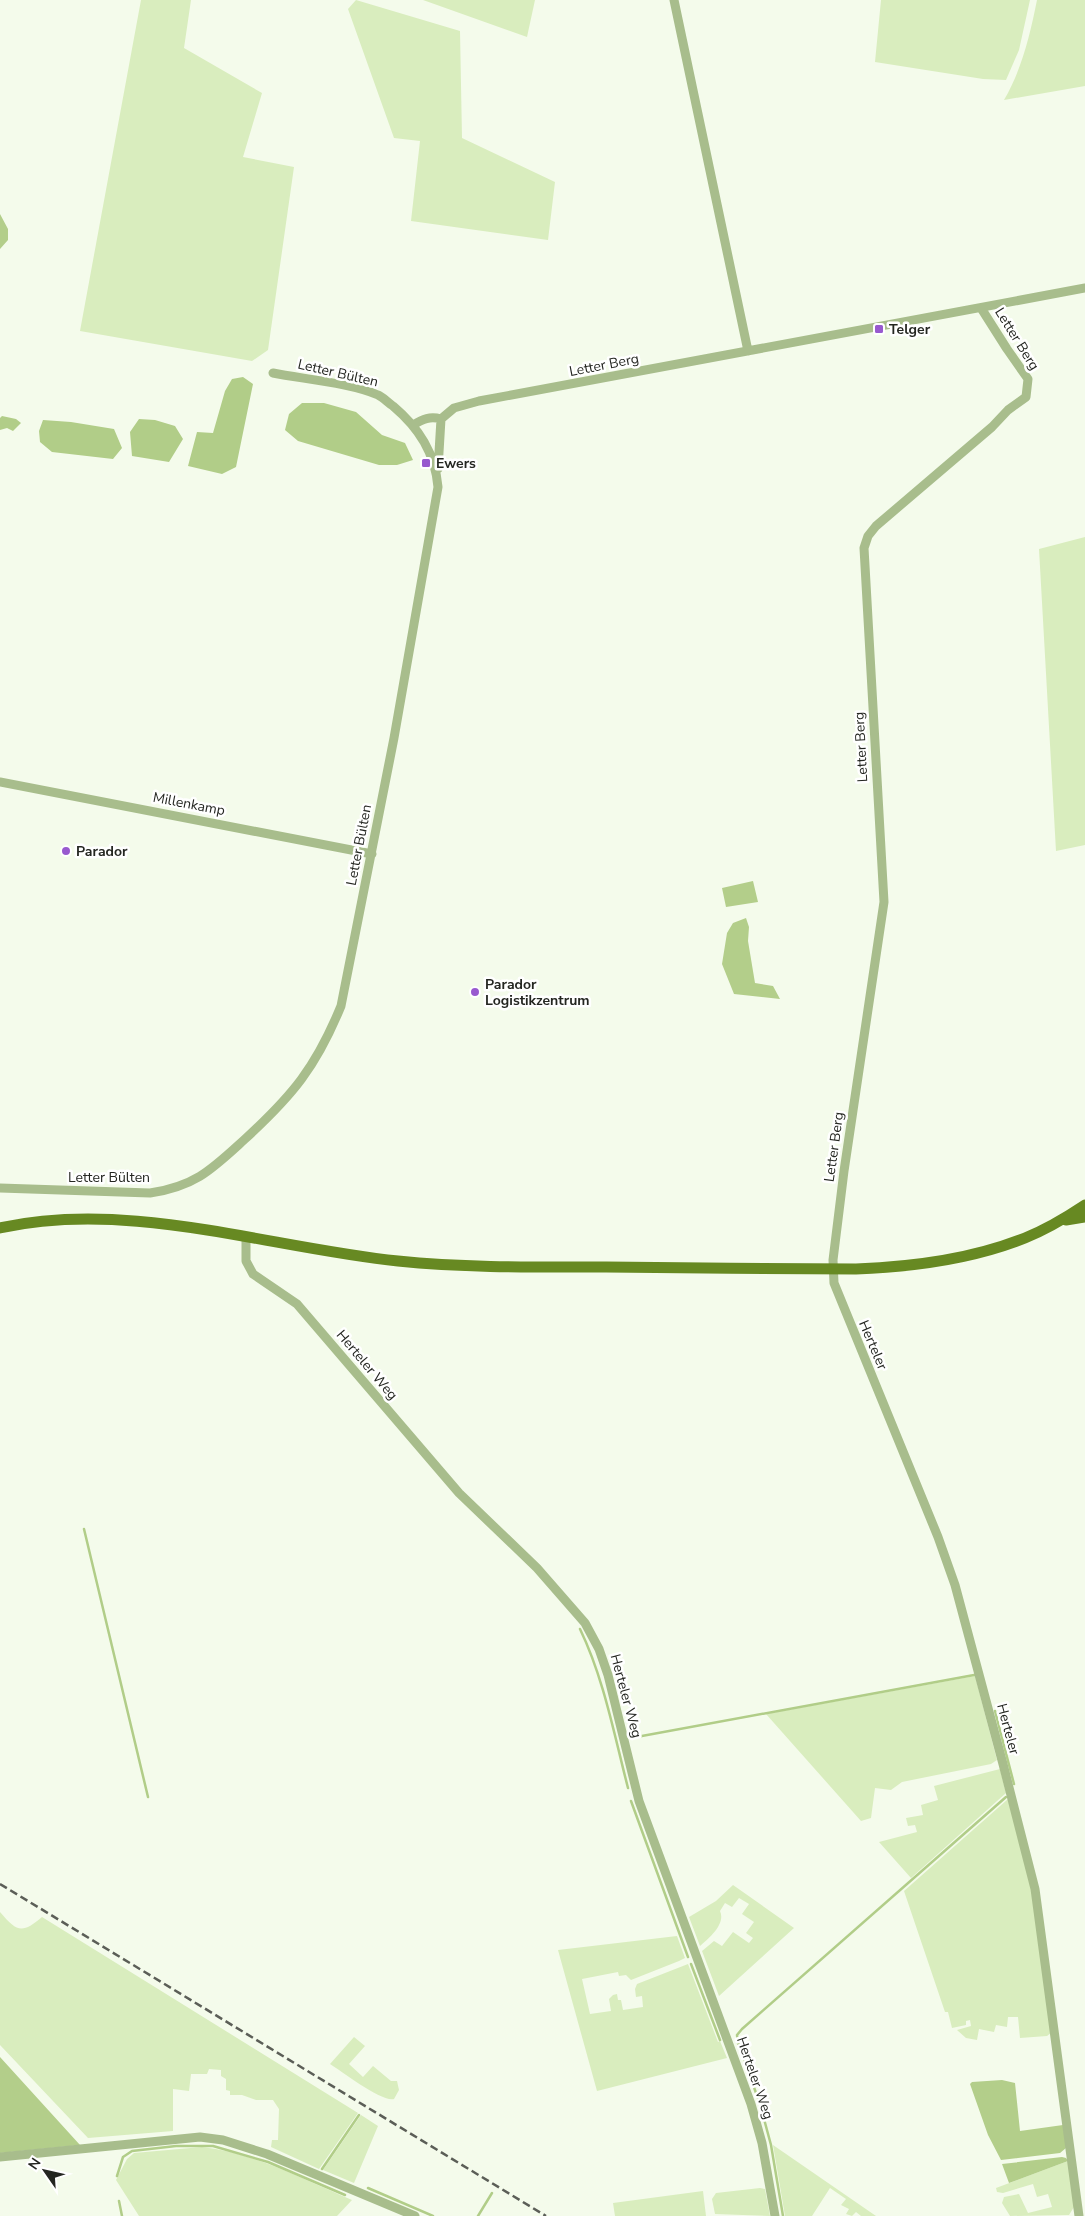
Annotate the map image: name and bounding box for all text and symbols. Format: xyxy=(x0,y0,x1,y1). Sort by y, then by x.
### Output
street label: Letter Berg xyxy=(990,304,1044,374)
place label: Telger xyxy=(889,320,931,339)
marker: Telger xyxy=(873,323,885,335)
street label: Letter Berg xyxy=(568,349,640,381)
street label: Letter Bülten xyxy=(296,355,380,391)
place label: Ewers xyxy=(436,454,476,473)
marker: Ewers xyxy=(420,457,432,469)
street label: Letter Berg xyxy=(850,711,872,783)
street label: Millenkamp xyxy=(151,788,227,820)
street label: Letter Bülten xyxy=(342,803,376,887)
place label: Parador xyxy=(76,842,128,861)
marker: Parador xyxy=(60,845,72,857)
place label: Parador Logistikzentrum xyxy=(485,975,590,1010)
marker: Parador Logistikzentrum xyxy=(469,986,481,998)
street label: Letter Berg xyxy=(820,1111,848,1183)
street label: Letter Bülten xyxy=(68,1168,150,1187)
street label: Herteler xyxy=(854,1317,892,1373)
street label: Herteler Weg xyxy=(332,1326,402,1404)
street label: Herteler Weg xyxy=(606,1652,646,1740)
street label: Herteler xyxy=(992,1701,1024,1757)
street label: Herteler Weg xyxy=(732,2034,778,2122)
north arrow xyxy=(20,2146,70,2196)
text: N xyxy=(24,2154,45,2174)

